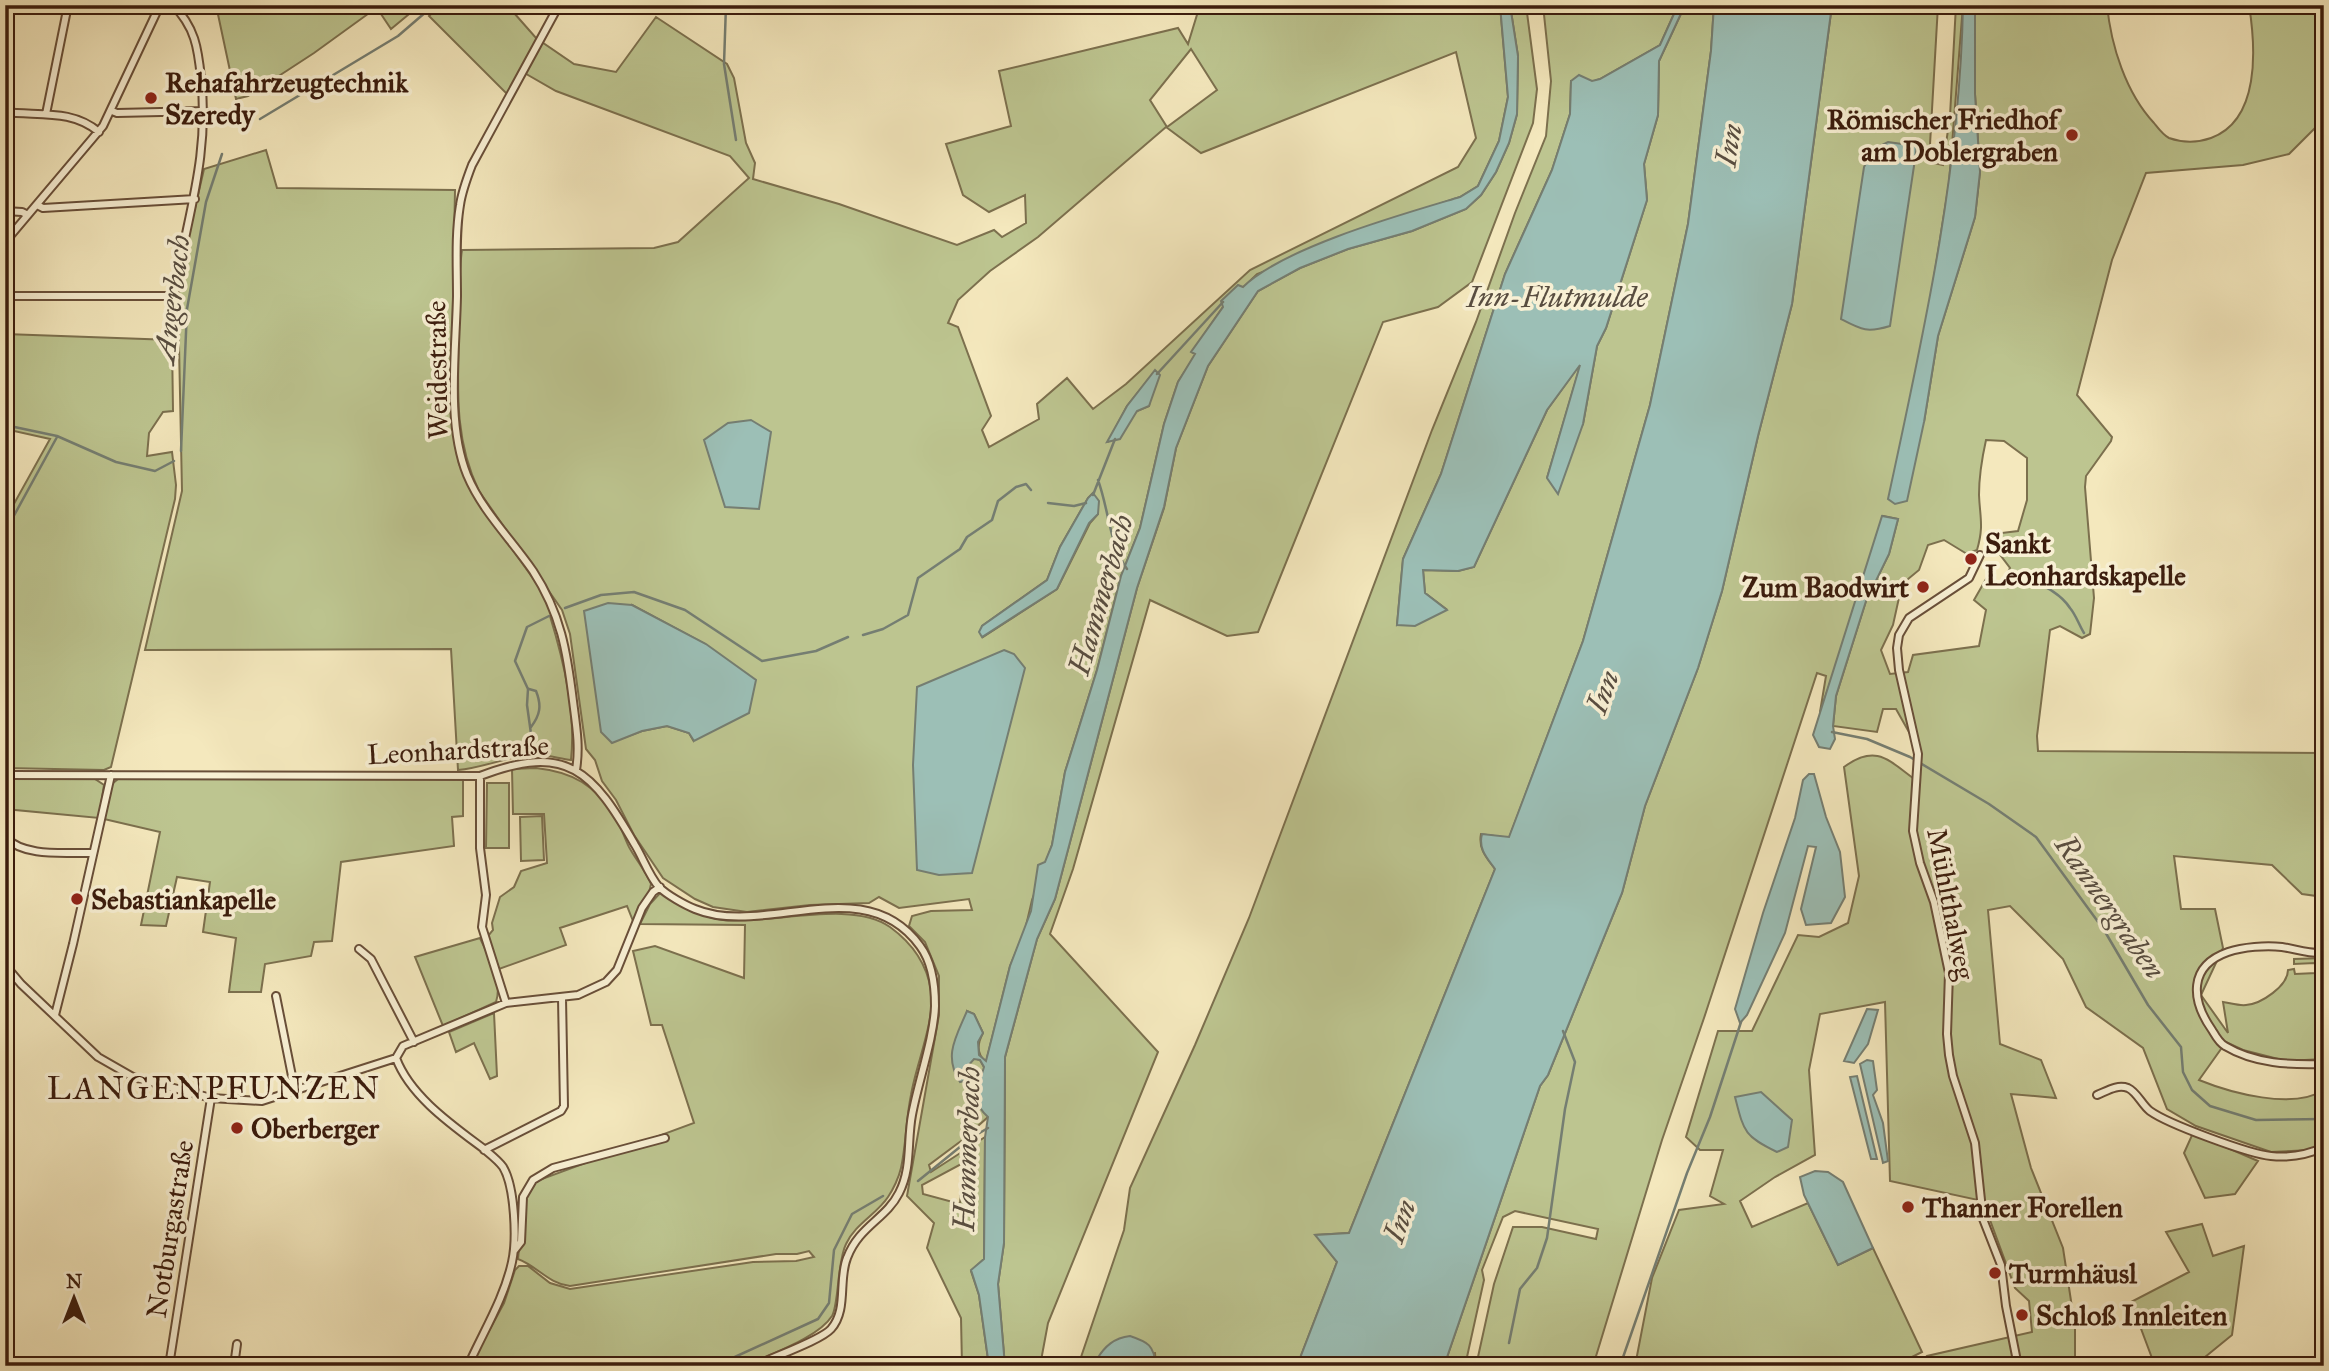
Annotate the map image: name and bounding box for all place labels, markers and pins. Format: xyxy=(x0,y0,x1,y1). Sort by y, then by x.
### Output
place label: Rehafahrzeugtechnik Szeredy xyxy=(165,65,409,132)
marker: Rehafahrzeugtechnik Szeredy xyxy=(143,90,159,106)
place label: Römischer Friedhof am Doblergraben xyxy=(1827,102,2063,169)
marker: Römischer Friedhof am Doblergraben xyxy=(2064,127,2080,143)
place label: Sankt Leonhardskapelle xyxy=(1985,526,2186,593)
marker: Sankt Leonhardskapelle xyxy=(1963,551,1979,567)
place label: Zum Baodwirt xyxy=(1742,570,1909,605)
marker: Zum Baodwirt xyxy=(1915,579,1931,595)
place label: Sebastiankapelle xyxy=(91,882,277,917)
marker: Sebastiankapelle xyxy=(69,891,85,907)
place label: Oberberger xyxy=(251,1111,380,1146)
marker: Oberberger xyxy=(229,1120,245,1136)
place label: Thanner Forellen xyxy=(1922,1190,2123,1225)
marker: Thanner Forellen xyxy=(1900,1199,1916,1215)
place label: Turmhäusl xyxy=(2009,1256,2137,1291)
marker: Turmhäusl xyxy=(1987,1265,2003,1281)
place label: Schloß Innleiten xyxy=(2036,1298,2227,1333)
marker: Schloß Innleiten xyxy=(2014,1307,2030,1323)

